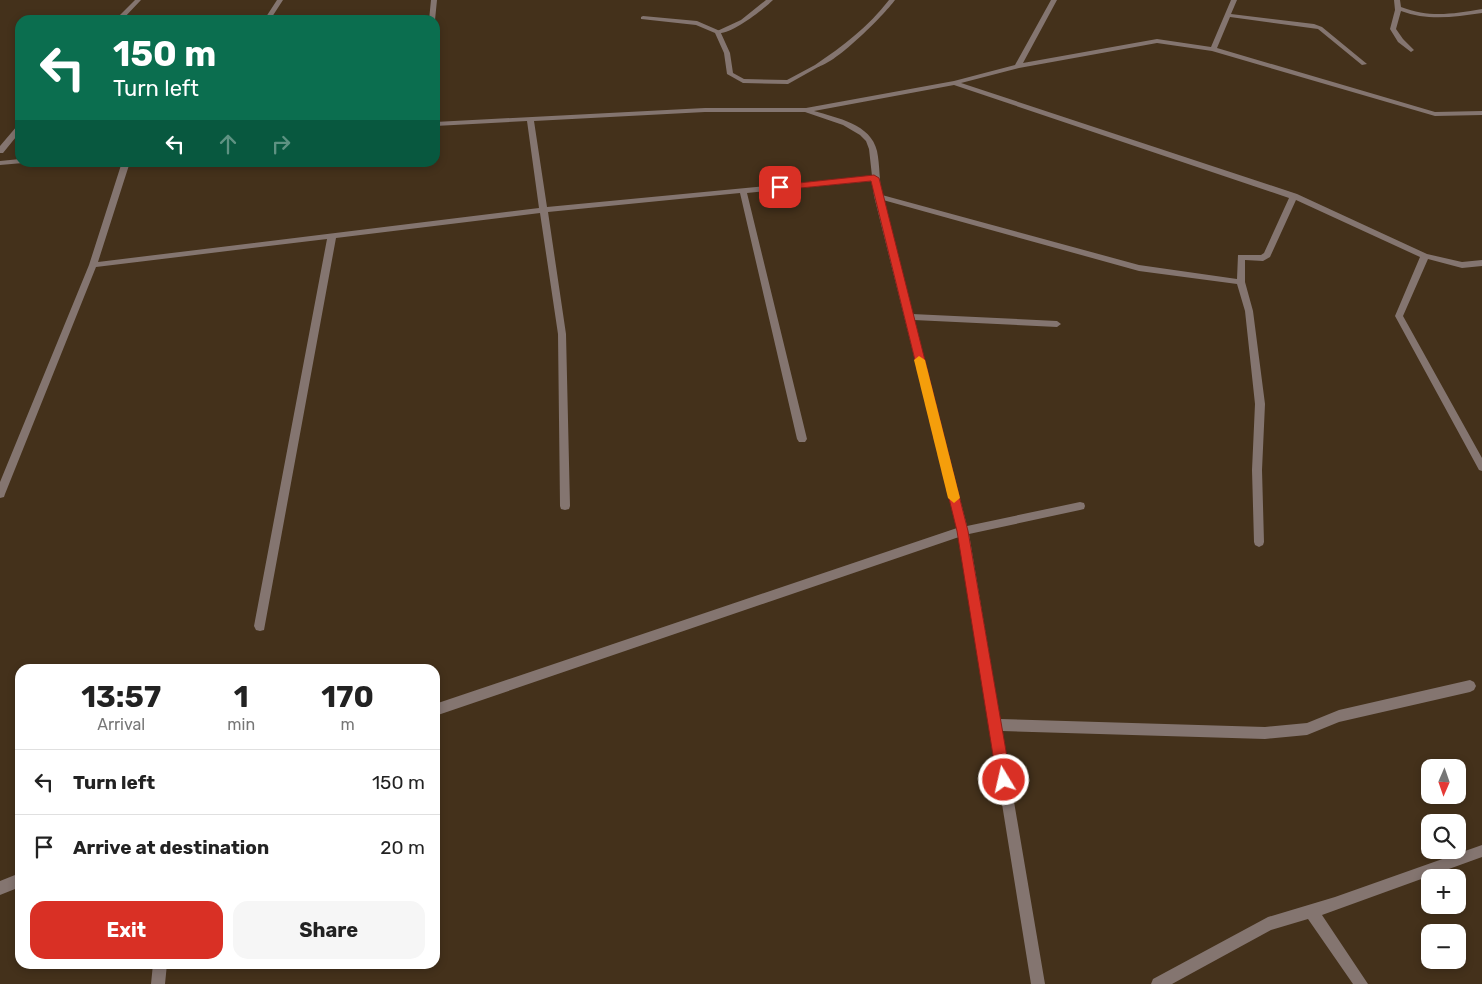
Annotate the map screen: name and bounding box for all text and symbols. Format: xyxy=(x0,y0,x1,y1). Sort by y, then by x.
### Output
text: 150 m xyxy=(113,33,216,75)
icon: left xyxy=(30,35,95,100)
text: Turn left xyxy=(113,75,199,102)
icon: left xyxy=(161,130,189,158)
icon: ahead xyxy=(214,130,242,158)
icon: right xyxy=(267,130,295,158)
pin xyxy=(759,166,801,208)
icon: arrive xyxy=(766,173,794,201)
text: 13:57 xyxy=(81,679,161,715)
text: 1 xyxy=(234,679,249,715)
text: 170 xyxy=(321,679,374,715)
text: Arrival xyxy=(97,715,145,734)
text: min xyxy=(227,715,255,734)
text: m xyxy=(340,715,355,734)
position arrow xyxy=(977,753,1029,805)
north arrow xyxy=(1421,759,1466,804)
map controls xyxy=(1421,759,1466,969)
icon: left xyxy=(30,768,58,796)
text: Turn left xyxy=(73,771,155,794)
text: 150 m xyxy=(372,771,425,794)
button: search xyxy=(1421,814,1466,859)
icon: arrive xyxy=(30,833,58,861)
text: Arrive at destination xyxy=(73,836,269,859)
text: 20 m xyxy=(380,836,425,859)
button: + xyxy=(1421,869,1466,914)
button: Exit xyxy=(30,901,223,959)
button: Share xyxy=(233,901,425,959)
button: − xyxy=(1421,924,1466,969)

